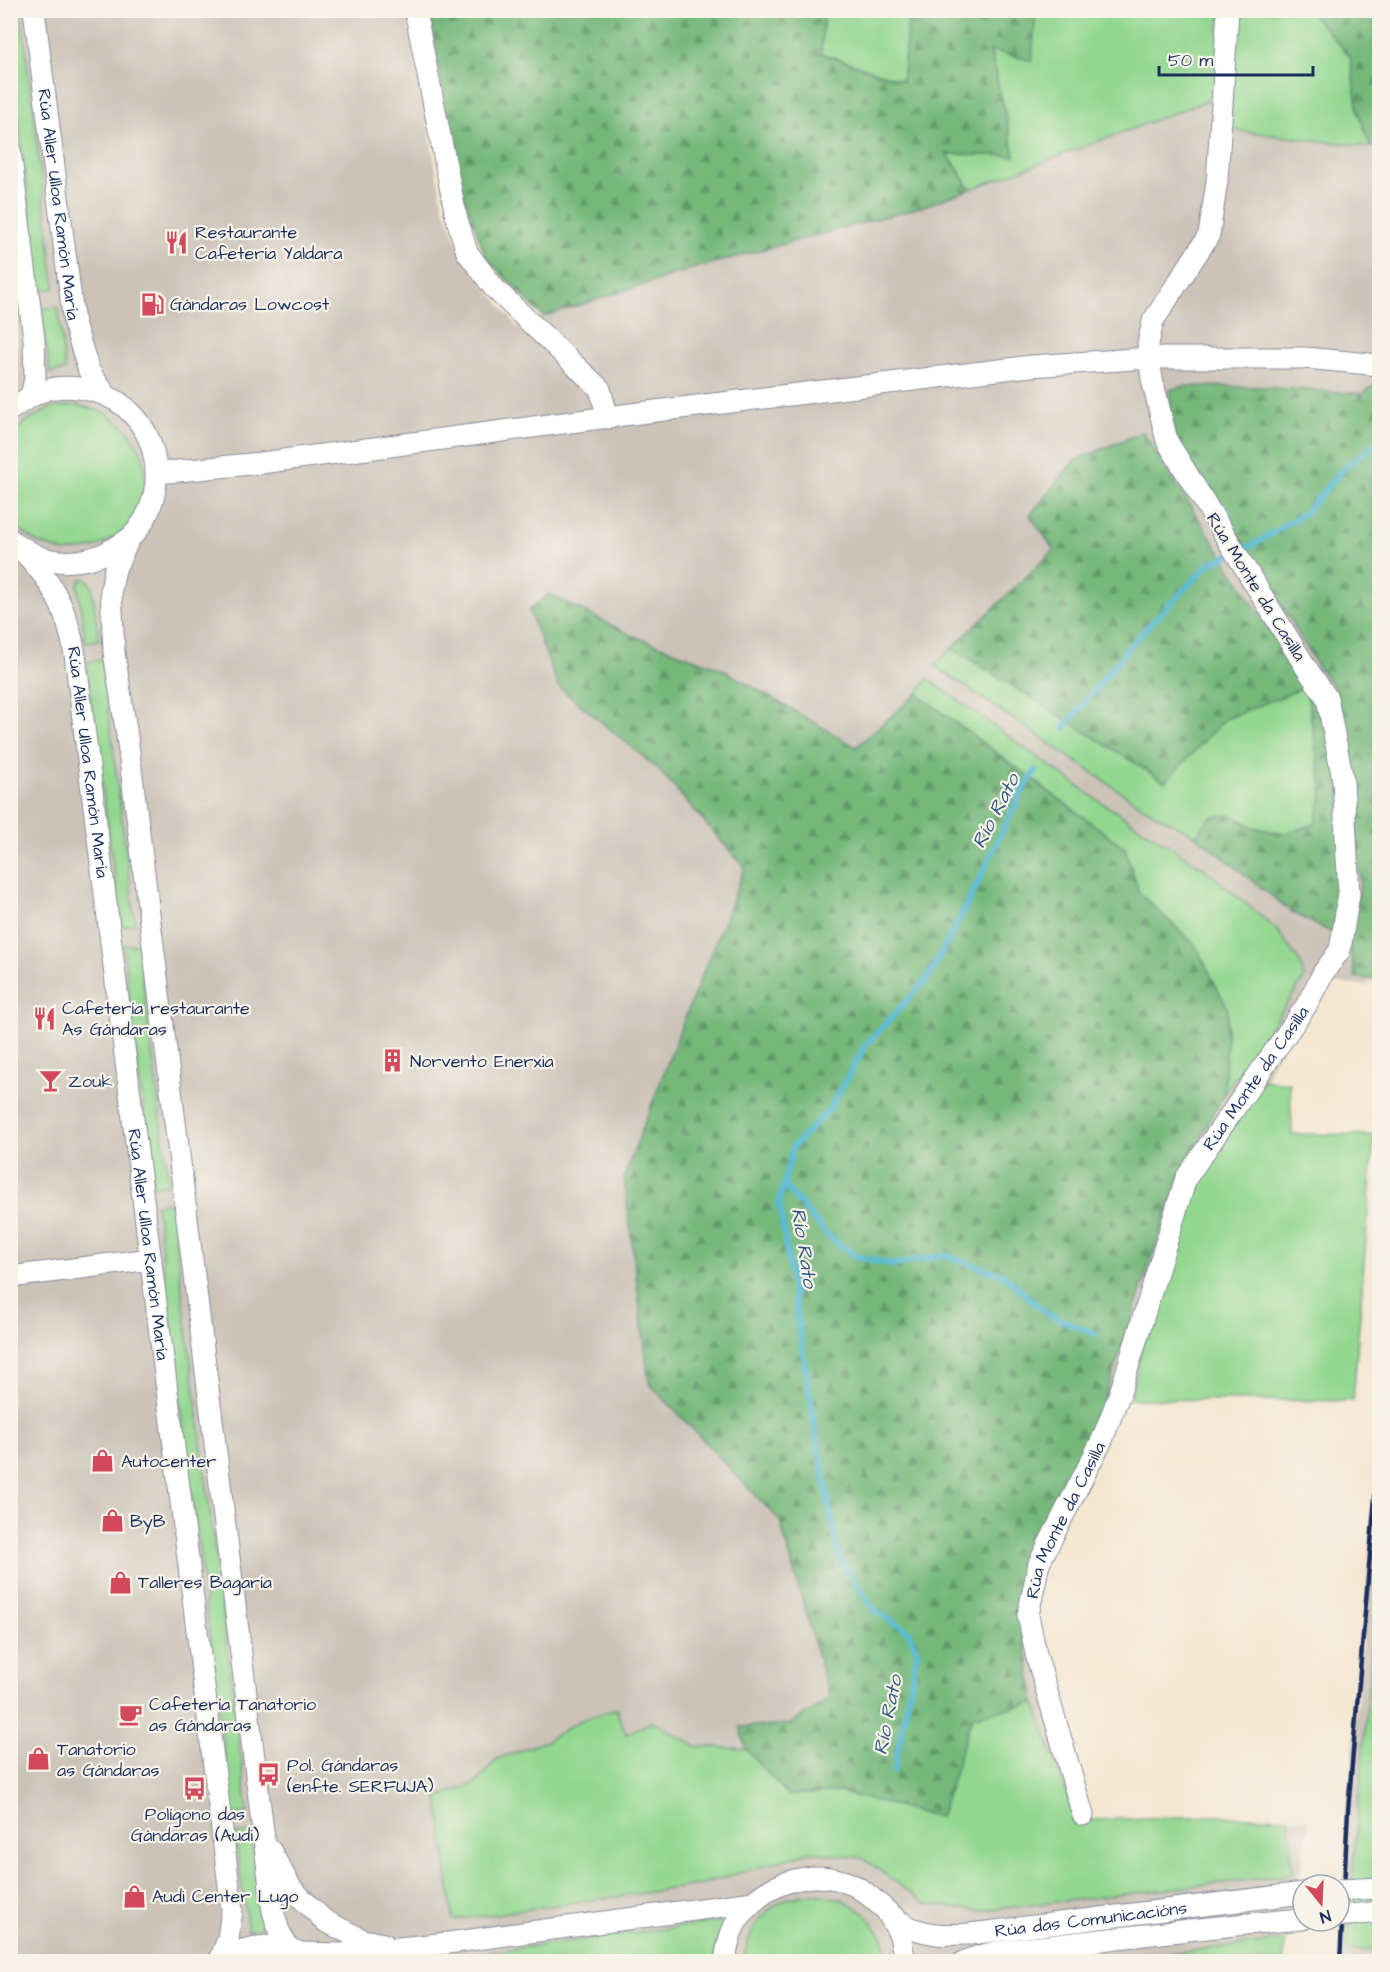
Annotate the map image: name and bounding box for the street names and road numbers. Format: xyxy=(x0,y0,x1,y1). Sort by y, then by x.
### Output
street label: Rúa Aller Ulloa Ramón María xyxy=(32,87,86,322)
street label: Rúa Monte da Casilla xyxy=(1200,508,1312,666)
street label: Rúa Aller Ulloa Ramón María xyxy=(61,644,115,879)
street label: Rúa Monte da Casilla xyxy=(1197,1001,1315,1155)
street label: Rúa Aller Ulloa Ramón María xyxy=(122,1127,176,1362)
street label: Rúa Monte da Casilla xyxy=(1019,1437,1112,1601)
street label: Rúa das Comunicacións xyxy=(993,1895,1189,1943)

